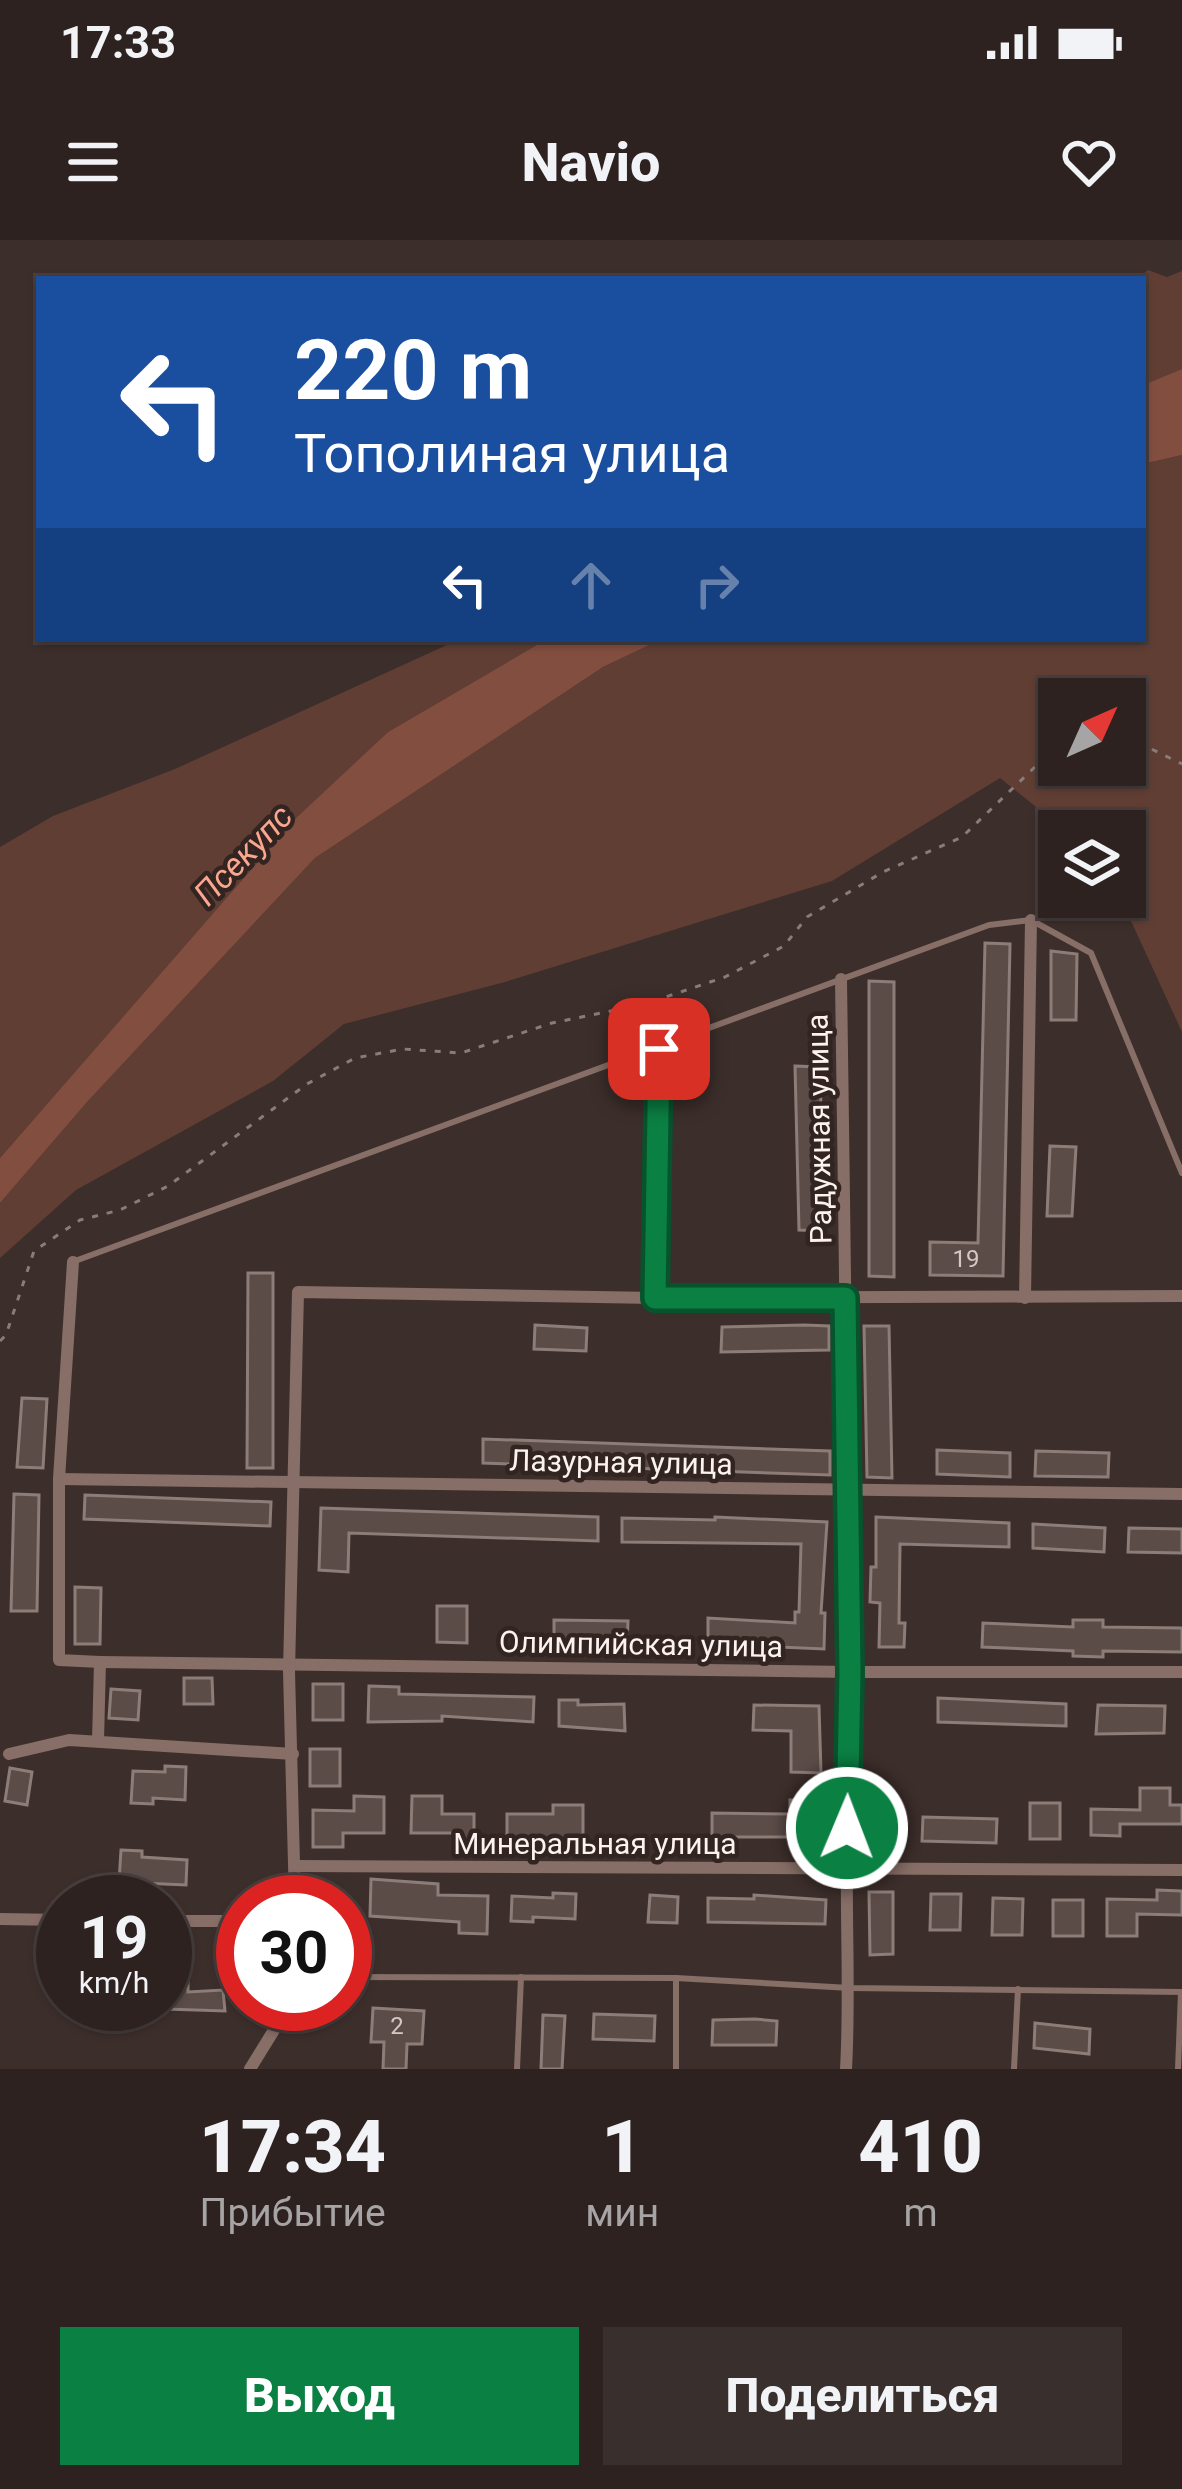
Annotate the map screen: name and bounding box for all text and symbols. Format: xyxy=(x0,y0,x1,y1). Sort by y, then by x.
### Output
text: 17:33 xyxy=(60,16,176,69)
icon: menu xyxy=(60,129,126,195)
icon: heart xyxy=(1056,129,1122,195)
text: Navio xyxy=(521,131,661,194)
text: 220 m xyxy=(294,321,532,420)
icon: left xyxy=(96,324,252,480)
text: Тополиная улица xyxy=(294,422,730,485)
icon: left xyxy=(432,552,498,618)
icon: ahead xyxy=(558,552,624,618)
icon: right xyxy=(684,552,750,618)
north arrow xyxy=(1038,678,1146,786)
map controls xyxy=(1038,678,1146,918)
water label: Псекупс xyxy=(186,797,300,913)
button: layers xyxy=(1038,810,1146,918)
pin xyxy=(608,998,710,1100)
street label: Радужная улица xyxy=(799,1014,839,1244)
icon: arrive xyxy=(626,1016,692,1082)
house number: 19 xyxy=(953,1245,979,1273)
street label: Лазурная улица xyxy=(509,1443,733,1481)
street label: Олимпийская улица xyxy=(499,1624,783,1664)
position arrow xyxy=(784,1765,910,1891)
street label: Минеральная улица xyxy=(453,1826,737,1861)
speed limit sign: 30 xyxy=(216,1875,372,2031)
text: 19 xyxy=(80,1902,148,1973)
text: km/h xyxy=(79,1965,149,2000)
house number: 2 xyxy=(390,2012,404,2040)
text: 17:34 xyxy=(199,2105,386,2190)
text: 1 xyxy=(601,2105,643,2190)
text: 410 xyxy=(858,2105,983,2190)
text: Прибытие xyxy=(200,2190,386,2236)
text: мин xyxy=(585,2190,659,2236)
text: m xyxy=(903,2190,938,2236)
button: Выход xyxy=(60,2327,579,2465)
button: Поделиться xyxy=(603,2327,1122,2465)

